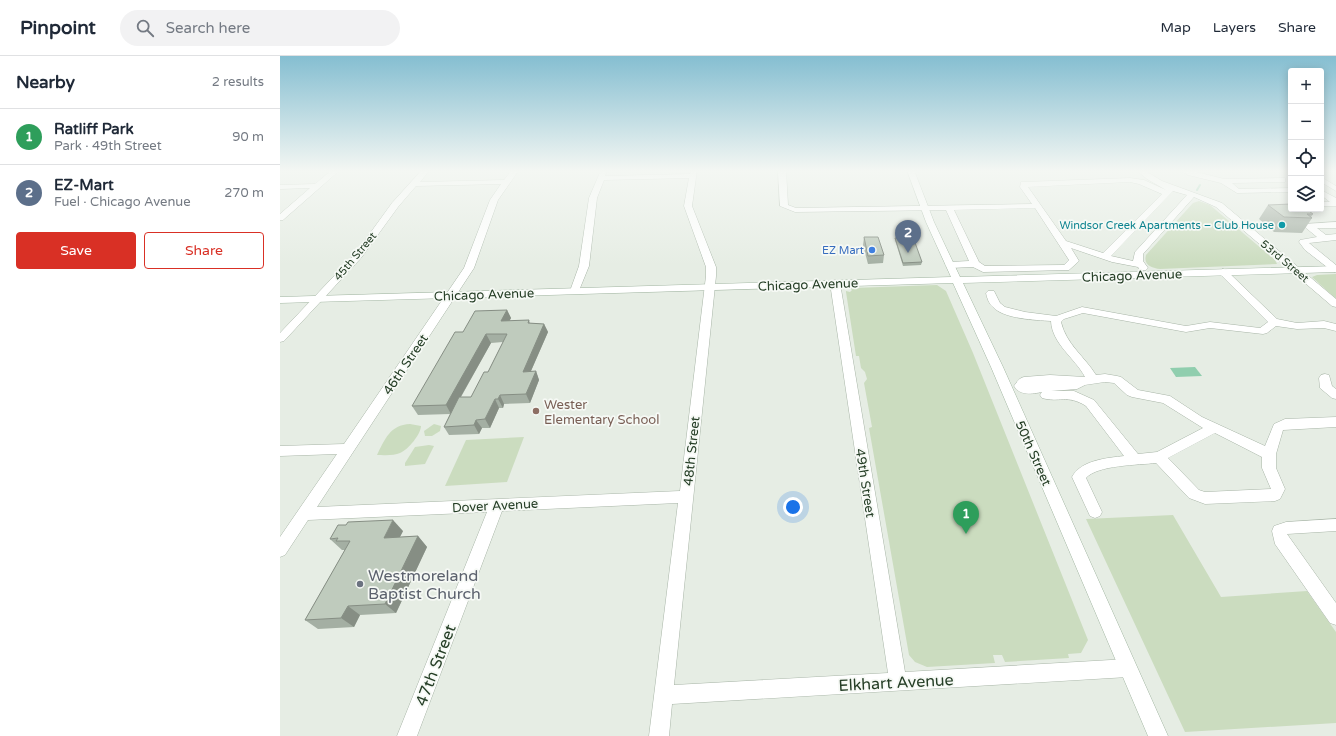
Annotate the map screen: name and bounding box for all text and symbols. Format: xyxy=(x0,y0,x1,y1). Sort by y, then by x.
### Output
search box xyxy=(120,10,400,46)
text: Pinpoint xyxy=(20,17,96,39)
icon: search xyxy=(134,17,156,39)
text: Search here xyxy=(166,19,250,37)
text: Map xyxy=(1161,19,1191,36)
text: Layers xyxy=(1213,19,1256,36)
text: Share xyxy=(1278,19,1316,36)
map controls xyxy=(1288,68,1324,212)
button: + xyxy=(1288,68,1324,104)
text: Nearby xyxy=(16,72,75,93)
text: 2 results xyxy=(212,74,264,90)
button: − xyxy=(1288,104,1324,140)
text: Ratliff Park xyxy=(54,120,134,138)
text: 1 xyxy=(25,129,33,145)
text: 90 m xyxy=(232,129,264,145)
text: Park · 49th Street xyxy=(54,138,162,154)
button: locate xyxy=(1288,140,1324,176)
text: EZ-Mart xyxy=(54,176,114,194)
button: layers xyxy=(1288,176,1324,212)
text: 2 xyxy=(25,185,33,201)
text: 270 m xyxy=(224,185,264,201)
text: Fuel · Chicago Avenue xyxy=(54,194,191,210)
place label: Windsor Creek Apartments – Club House xyxy=(1059,219,1274,232)
pin: 2 xyxy=(895,220,921,253)
marker: Windsor Creek Apartments – Club House xyxy=(1277,220,1287,230)
street label: 45th Street xyxy=(331,230,379,283)
button: Save xyxy=(16,232,136,269)
button: Share xyxy=(144,232,264,269)
street label: 53rd Street xyxy=(1258,237,1311,285)
place label: EZ Mart xyxy=(822,244,864,257)
marker: EZ Mart xyxy=(867,245,877,255)
street label: Chicago Avenue xyxy=(1082,266,1183,286)
street label: Chicago Avenue xyxy=(758,275,859,295)
street label: Chicago Avenue xyxy=(434,285,535,305)
street label: 46th Street xyxy=(380,331,432,398)
place label: Wester Elementary School xyxy=(544,397,659,428)
marker: Wester Elementary School xyxy=(531,406,541,416)
street label: 48th Street xyxy=(680,416,704,487)
street label: 50th Street xyxy=(1012,418,1055,489)
street label: 49th Street xyxy=(852,447,878,519)
street label: Dover Avenue xyxy=(452,496,539,516)
your location xyxy=(783,497,803,517)
pin: 1 xyxy=(953,501,979,534)
place label: Westmoreland Baptist Church xyxy=(368,566,481,604)
marker: Westmoreland Baptist Church xyxy=(355,579,365,589)
street label: 47th Street xyxy=(411,622,461,709)
street label: Elkhart Avenue xyxy=(838,670,954,696)

